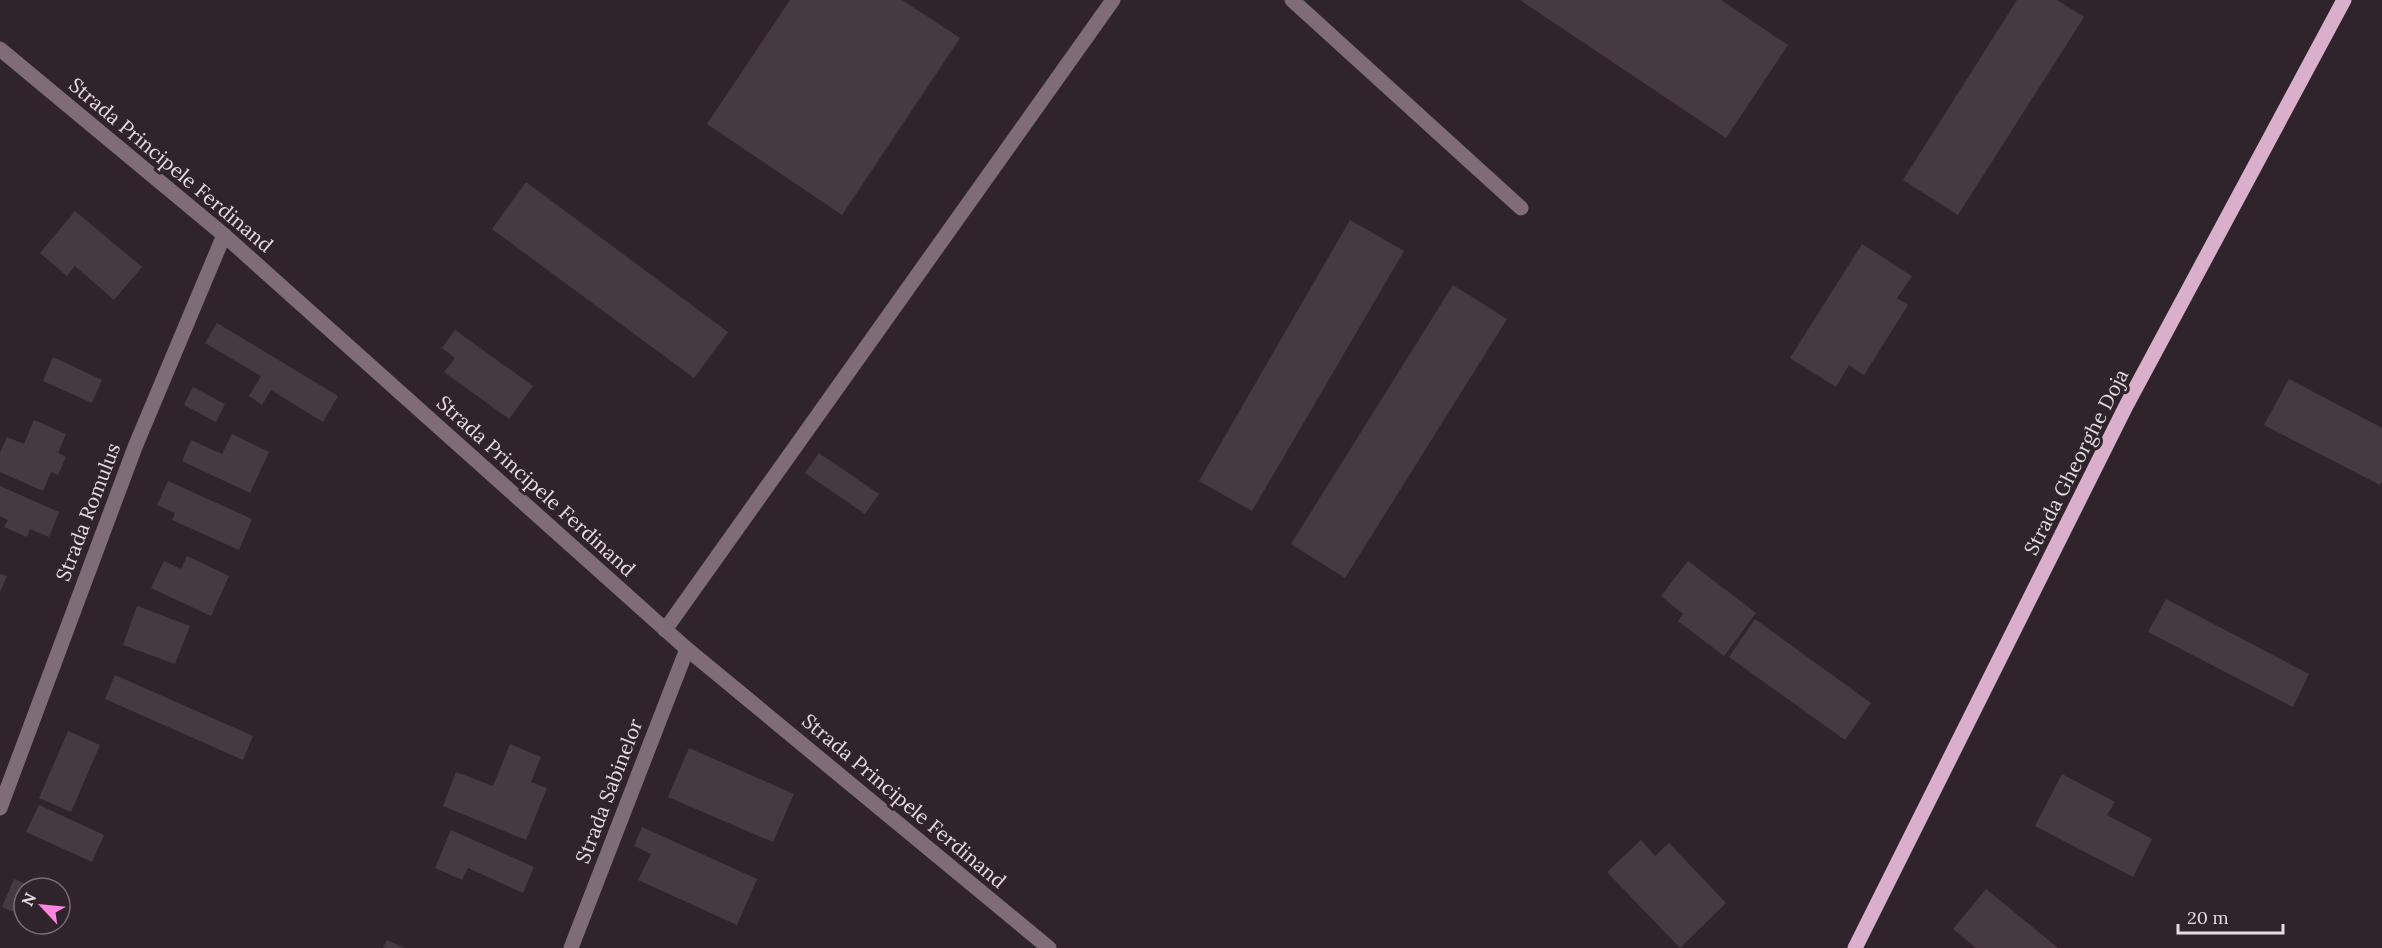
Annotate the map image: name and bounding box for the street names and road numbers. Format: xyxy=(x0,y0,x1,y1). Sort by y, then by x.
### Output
street label: Strada Principele Ferdinand xyxy=(64,72,278,257)
street label: Strada Gheorghe Doja xyxy=(2018,365,2133,559)
street label: Strada Principele Ferdinand xyxy=(432,390,641,581)
street label: Strada Romulus xyxy=(50,439,125,584)
street label: Strada Principele Ferdinand xyxy=(797,708,1011,893)
street label: Strada Sabinelor xyxy=(569,715,648,867)

